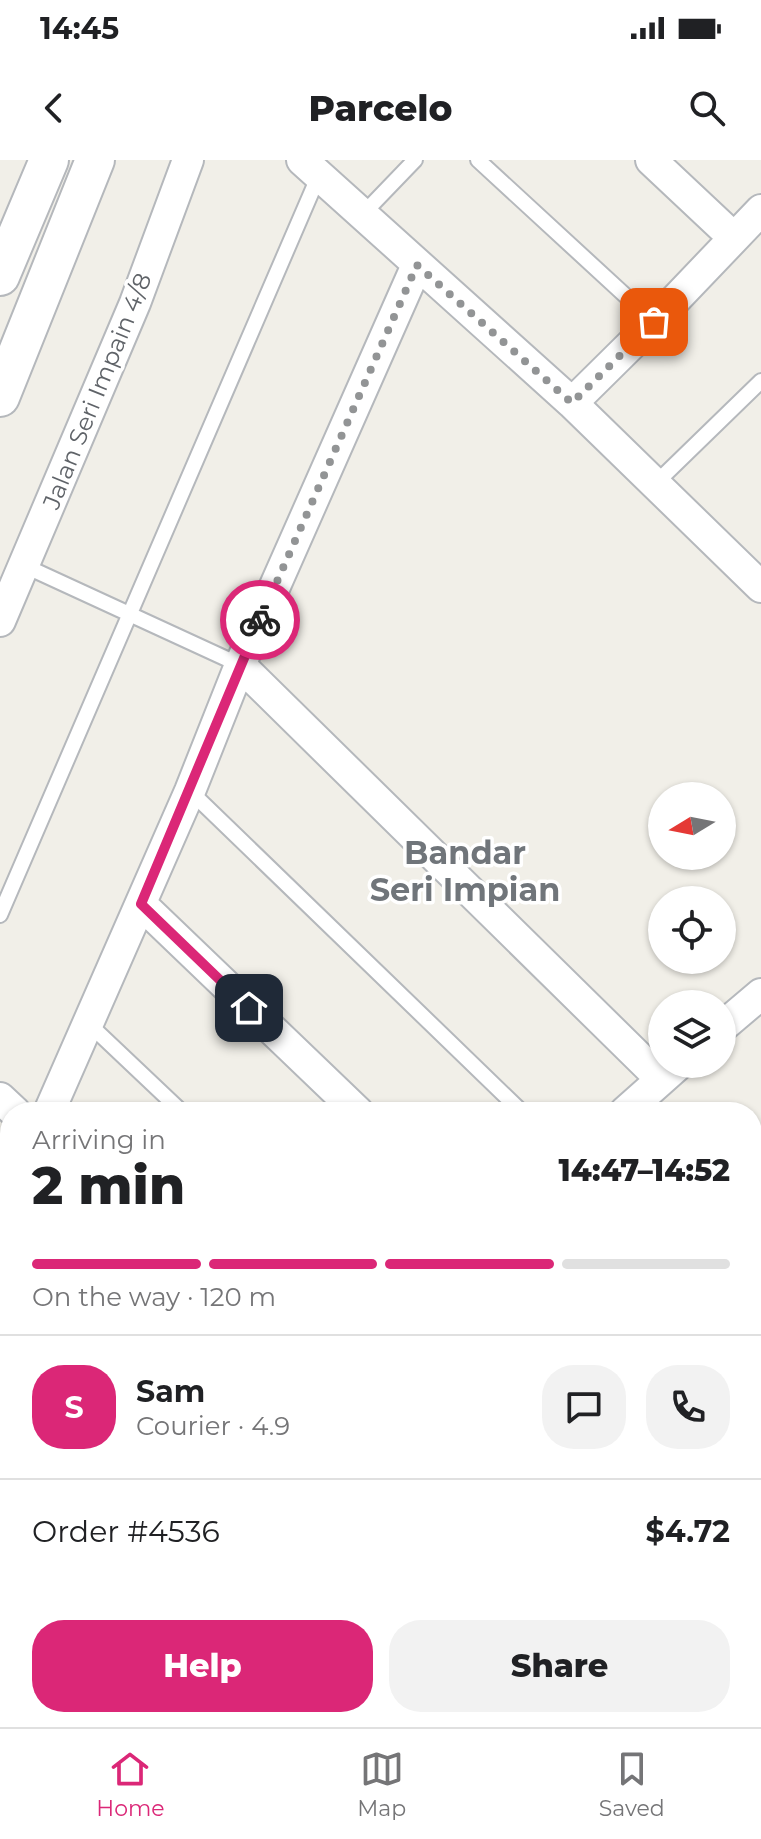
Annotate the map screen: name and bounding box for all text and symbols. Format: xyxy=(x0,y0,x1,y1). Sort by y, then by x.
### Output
text: 14:45 xyxy=(40,10,119,47)
icon: back xyxy=(32,86,76,130)
text: Parcelo xyxy=(308,86,453,130)
icon: search xyxy=(685,86,729,130)
street label: Jalan Seri Impain 4/8 xyxy=(36,269,158,514)
pin xyxy=(620,288,688,356)
icon: bag xyxy=(632,300,676,344)
courier xyxy=(220,580,300,660)
icon: bike xyxy=(238,598,282,642)
north arrow xyxy=(648,782,736,870)
map controls xyxy=(648,782,736,1078)
district label: Bandar Seri Impian xyxy=(370,833,560,909)
button: locate xyxy=(648,886,736,974)
pin xyxy=(215,974,283,1042)
icon: home xyxy=(227,986,271,1030)
button: layers xyxy=(648,990,736,1078)
text: Arriving in xyxy=(32,1124,166,1156)
text: 14:47–14:52 xyxy=(559,1152,730,1189)
text: 2 min xyxy=(32,1154,185,1217)
text: On the way · 120 m xyxy=(32,1281,276,1313)
button: chat xyxy=(542,1365,626,1449)
button: phone xyxy=(646,1365,730,1449)
text: Sam xyxy=(136,1373,205,1410)
text: S xyxy=(64,1389,84,1426)
text: Courier · 4.9 xyxy=(136,1410,290,1442)
text: Order #4536 xyxy=(32,1513,220,1550)
text: $4.72 xyxy=(646,1513,730,1550)
button: Help xyxy=(32,1620,373,1712)
button: Share xyxy=(389,1620,730,1712)
tab: Home xyxy=(96,1747,165,1822)
tab: Map xyxy=(357,1747,406,1822)
tab: Saved xyxy=(599,1747,665,1822)

